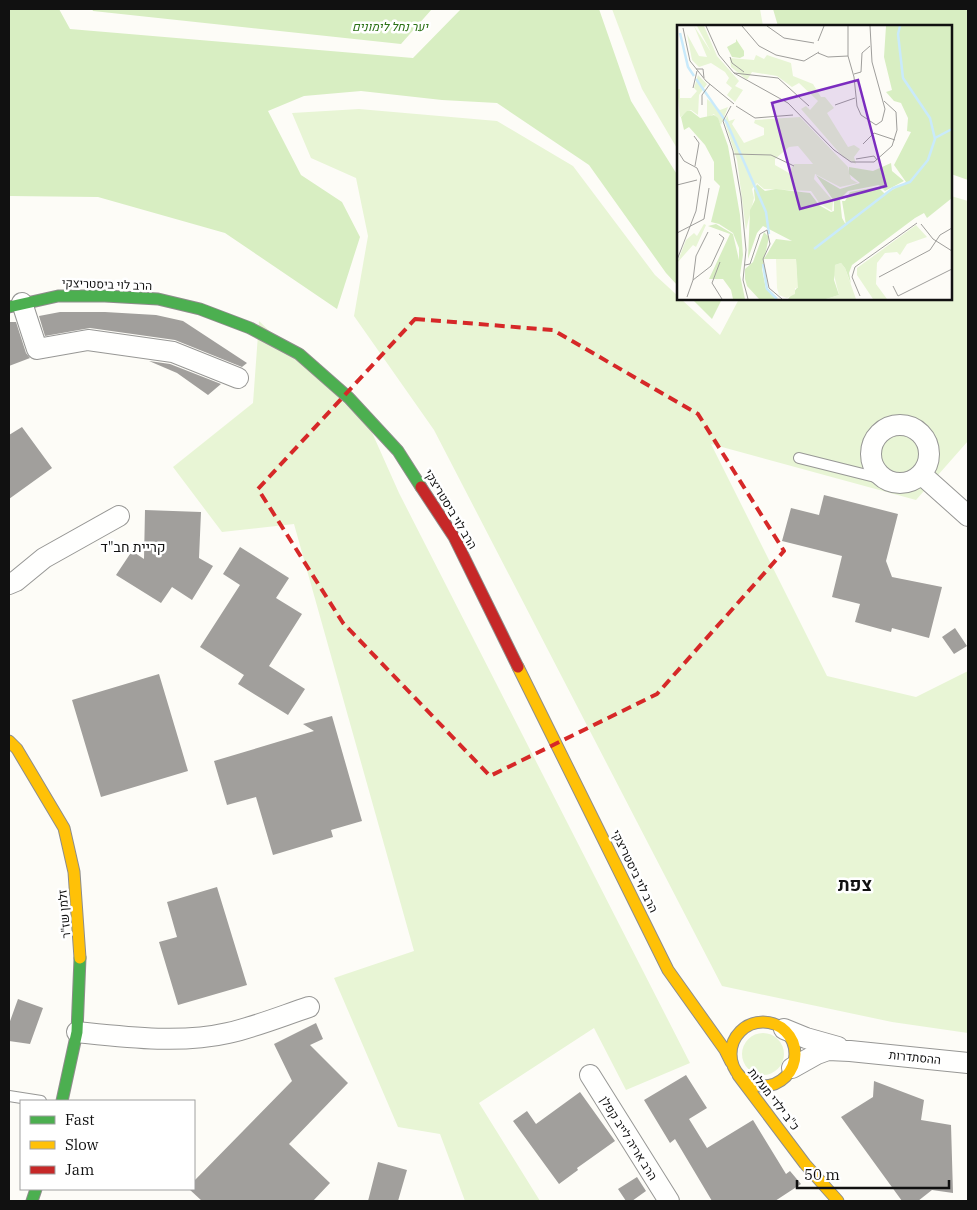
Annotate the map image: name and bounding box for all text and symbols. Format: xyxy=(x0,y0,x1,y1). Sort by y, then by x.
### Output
park label: יער נחל לימונים xyxy=(352,19,429,34)
inset map xyxy=(677,25,952,300)
street label: הרב לוי ביסטריצקי xyxy=(62,275,152,293)
street label: הרב לוי ביסטריצקי xyxy=(421,466,481,552)
district label: קריית חב"ד xyxy=(101,538,166,556)
street label: הרב לוי ביסטריצקי xyxy=(608,827,662,915)
district label: צפת xyxy=(838,873,872,896)
street label: זלמן שז"ר xyxy=(54,889,74,939)
street label: ההסתדרות xyxy=(888,1047,942,1067)
street label: כ"ב ילדי מעלות xyxy=(745,1065,803,1133)
street label: הרב אריה לייב קפלן xyxy=(597,1093,661,1183)
legend xyxy=(20,1100,195,1190)
text: Fast xyxy=(65,1110,95,1129)
text: Slow xyxy=(65,1135,99,1154)
scale bar xyxy=(797,1158,950,1190)
text: Jam xyxy=(65,1160,94,1179)
text: 50 m xyxy=(804,1165,840,1184)

